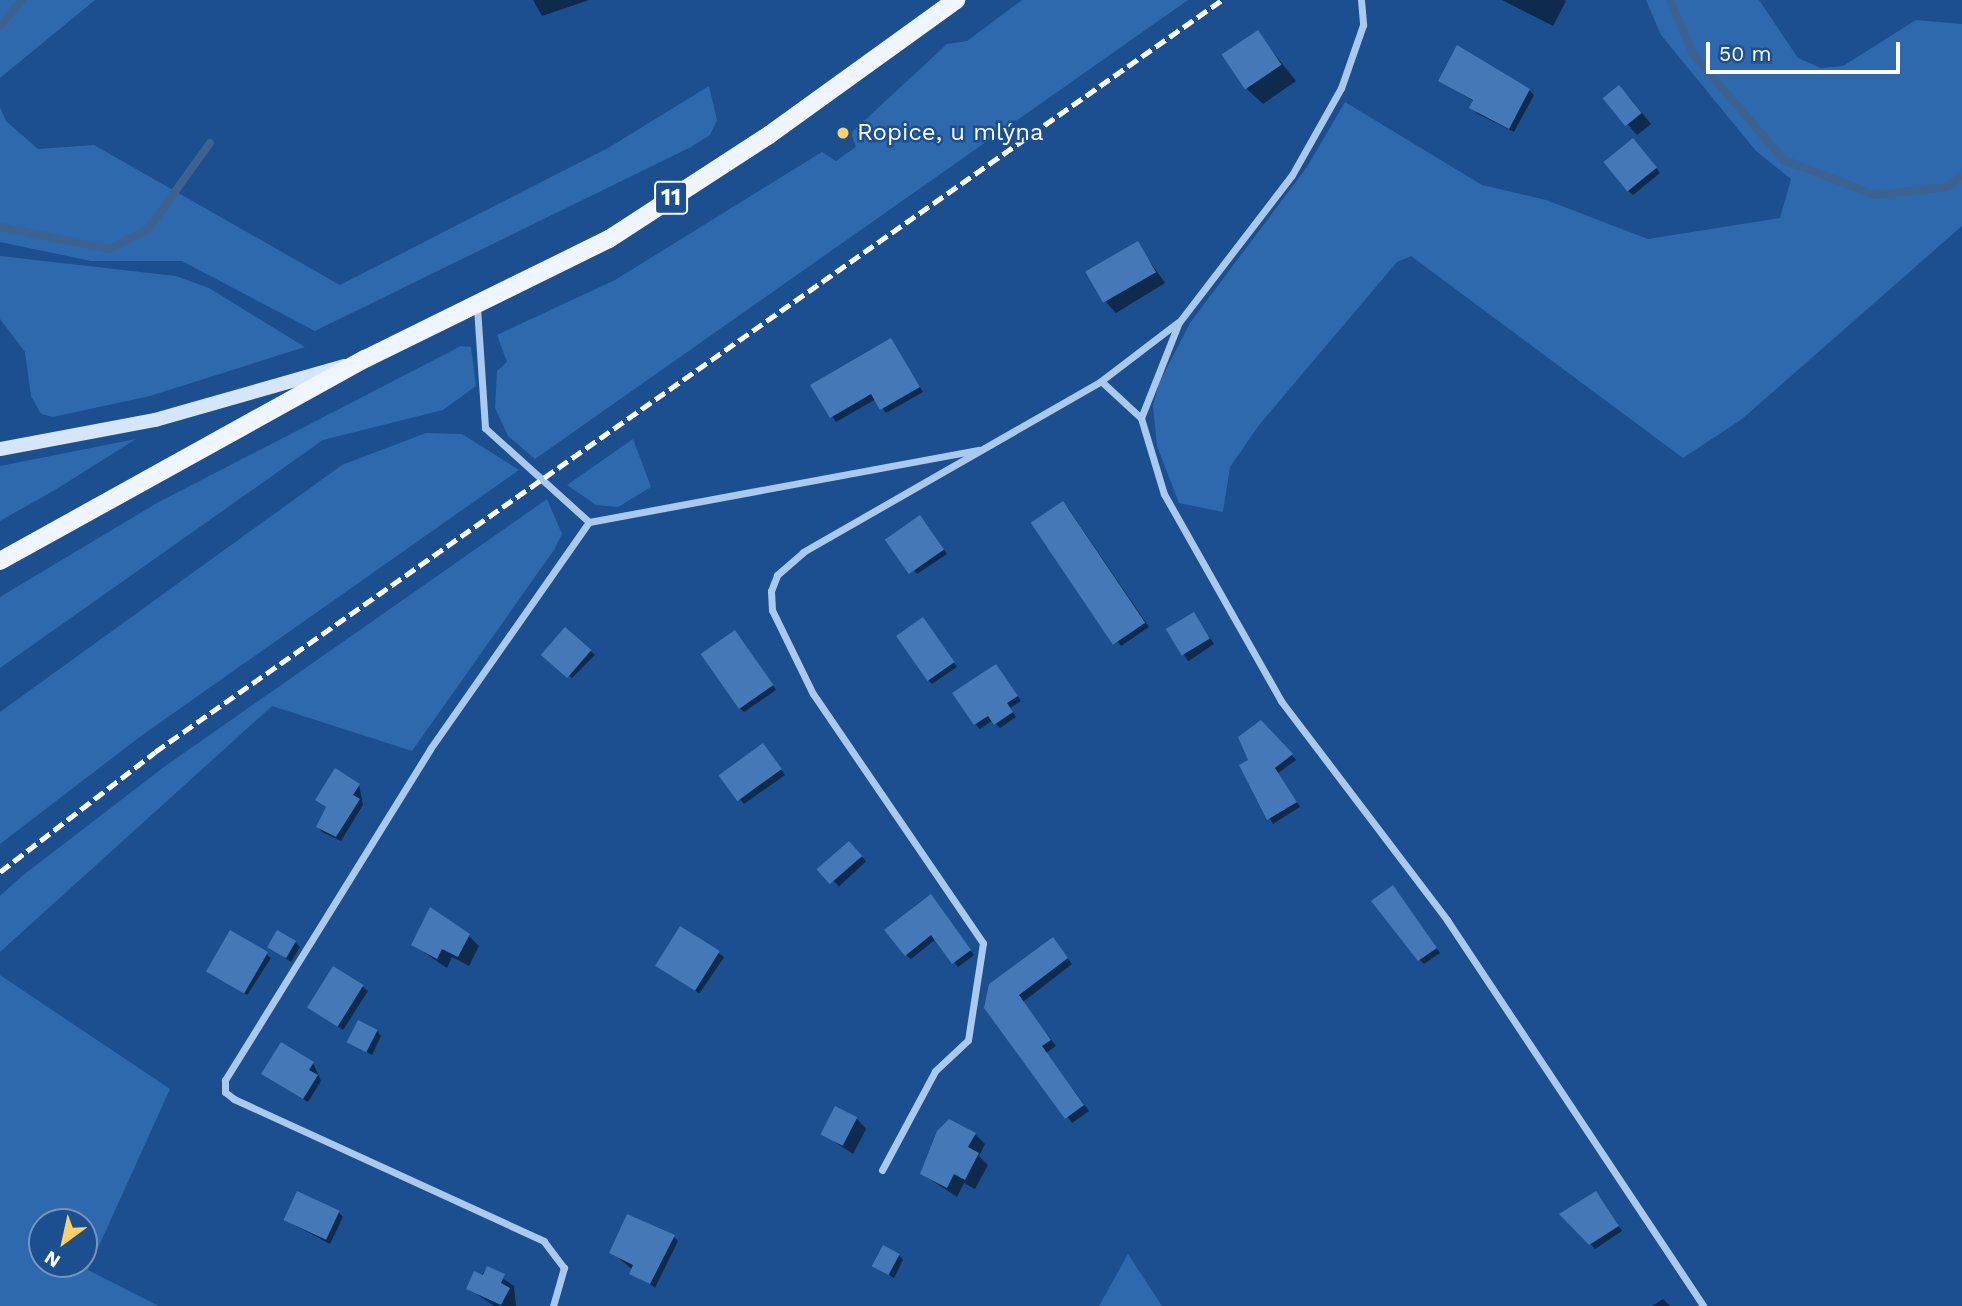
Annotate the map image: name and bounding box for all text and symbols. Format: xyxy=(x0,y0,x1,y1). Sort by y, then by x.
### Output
scale bar xyxy=(1710,28,1904,72)
text: 50 m xyxy=(1719,41,1771,66)
place label: Ropice, u mlýna xyxy=(857,119,1044,147)
marker: Ropice, u mlýna xyxy=(835,125,851,141)
road number: 11 xyxy=(654,178,688,218)
north arrow xyxy=(28,1208,98,1278)
text: N xyxy=(40,1246,65,1273)

